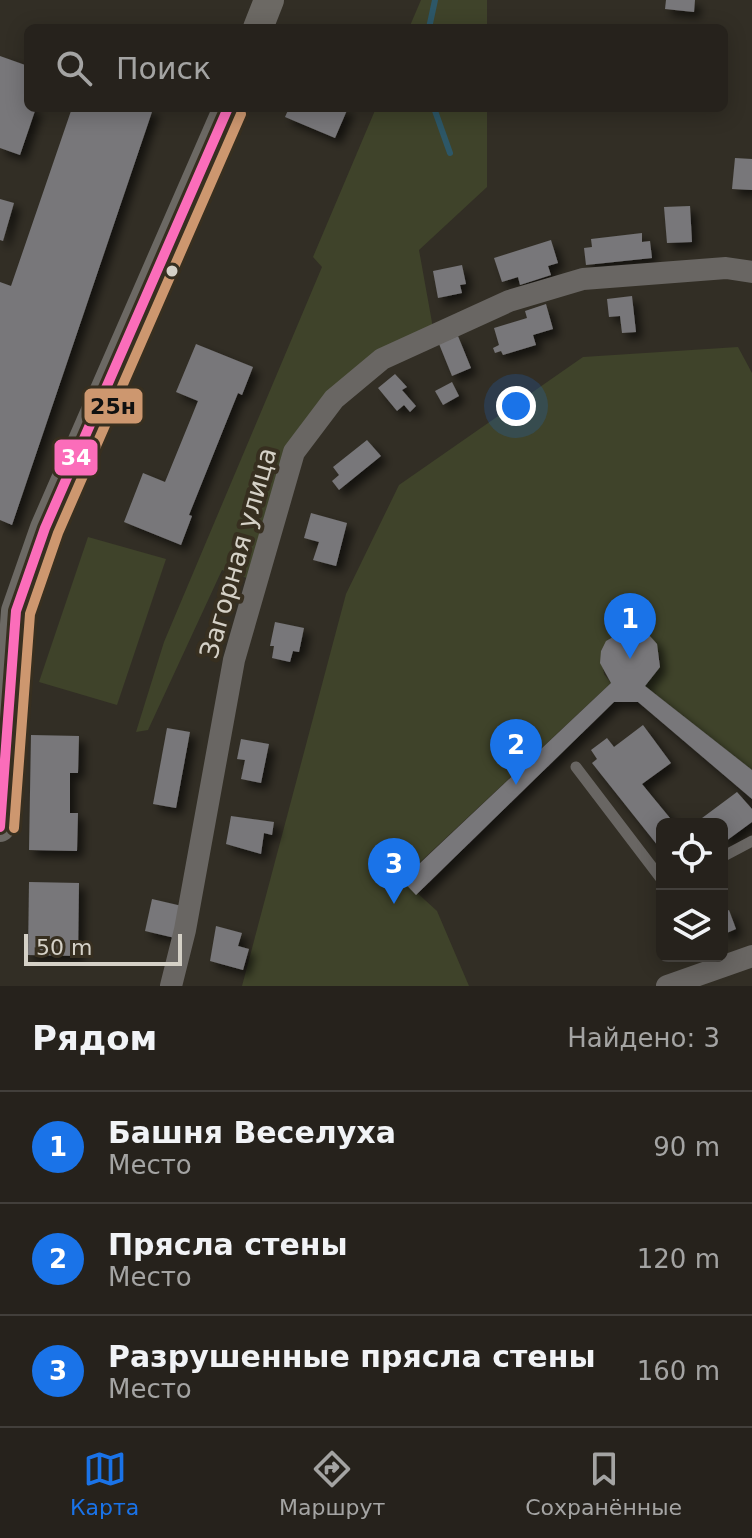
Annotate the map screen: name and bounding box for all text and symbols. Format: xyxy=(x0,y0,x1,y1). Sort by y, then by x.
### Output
search box xyxy=(24,24,728,112)
icon: search xyxy=(52,46,96,90)
text: Поиск xyxy=(116,51,211,86)
unlabelled marker xyxy=(164,263,180,279)
your location xyxy=(496,386,536,426)
line badge: 25н xyxy=(83,387,144,425)
text: 25н xyxy=(90,394,136,419)
line badge: 34 xyxy=(53,438,99,477)
street label: Загорная улица xyxy=(194,444,282,662)
text: 34 xyxy=(61,445,91,470)
pin: 1 xyxy=(604,593,656,659)
pin: 2 xyxy=(490,719,542,785)
map controls xyxy=(656,818,728,962)
button: locate xyxy=(656,818,728,890)
pin: 3 xyxy=(368,838,420,904)
button: layers xyxy=(656,890,728,962)
scale bar xyxy=(24,930,182,966)
text: 50 m xyxy=(36,935,92,960)
text: Рядом xyxy=(32,1018,157,1058)
text: Найдено: 3 xyxy=(567,1023,720,1053)
text: Башня Веселуха xyxy=(108,1115,396,1150)
text: 1 xyxy=(49,1132,67,1162)
text: 90 m xyxy=(653,1132,720,1162)
text: Место xyxy=(108,1150,192,1180)
text: Прясла стены xyxy=(108,1227,348,1262)
text: 2 xyxy=(49,1244,67,1274)
text: 120 m xyxy=(637,1244,720,1274)
text: Место xyxy=(108,1262,192,1292)
text: Разрушенные прясла стены xyxy=(108,1339,596,1374)
text: 3 xyxy=(49,1356,67,1386)
text: 160 m xyxy=(637,1356,720,1386)
text: Место xyxy=(108,1374,192,1404)
tab: Карта xyxy=(70,1447,139,1520)
tab: Маршрут xyxy=(279,1447,385,1520)
tab: Сохранённые xyxy=(525,1447,682,1520)

